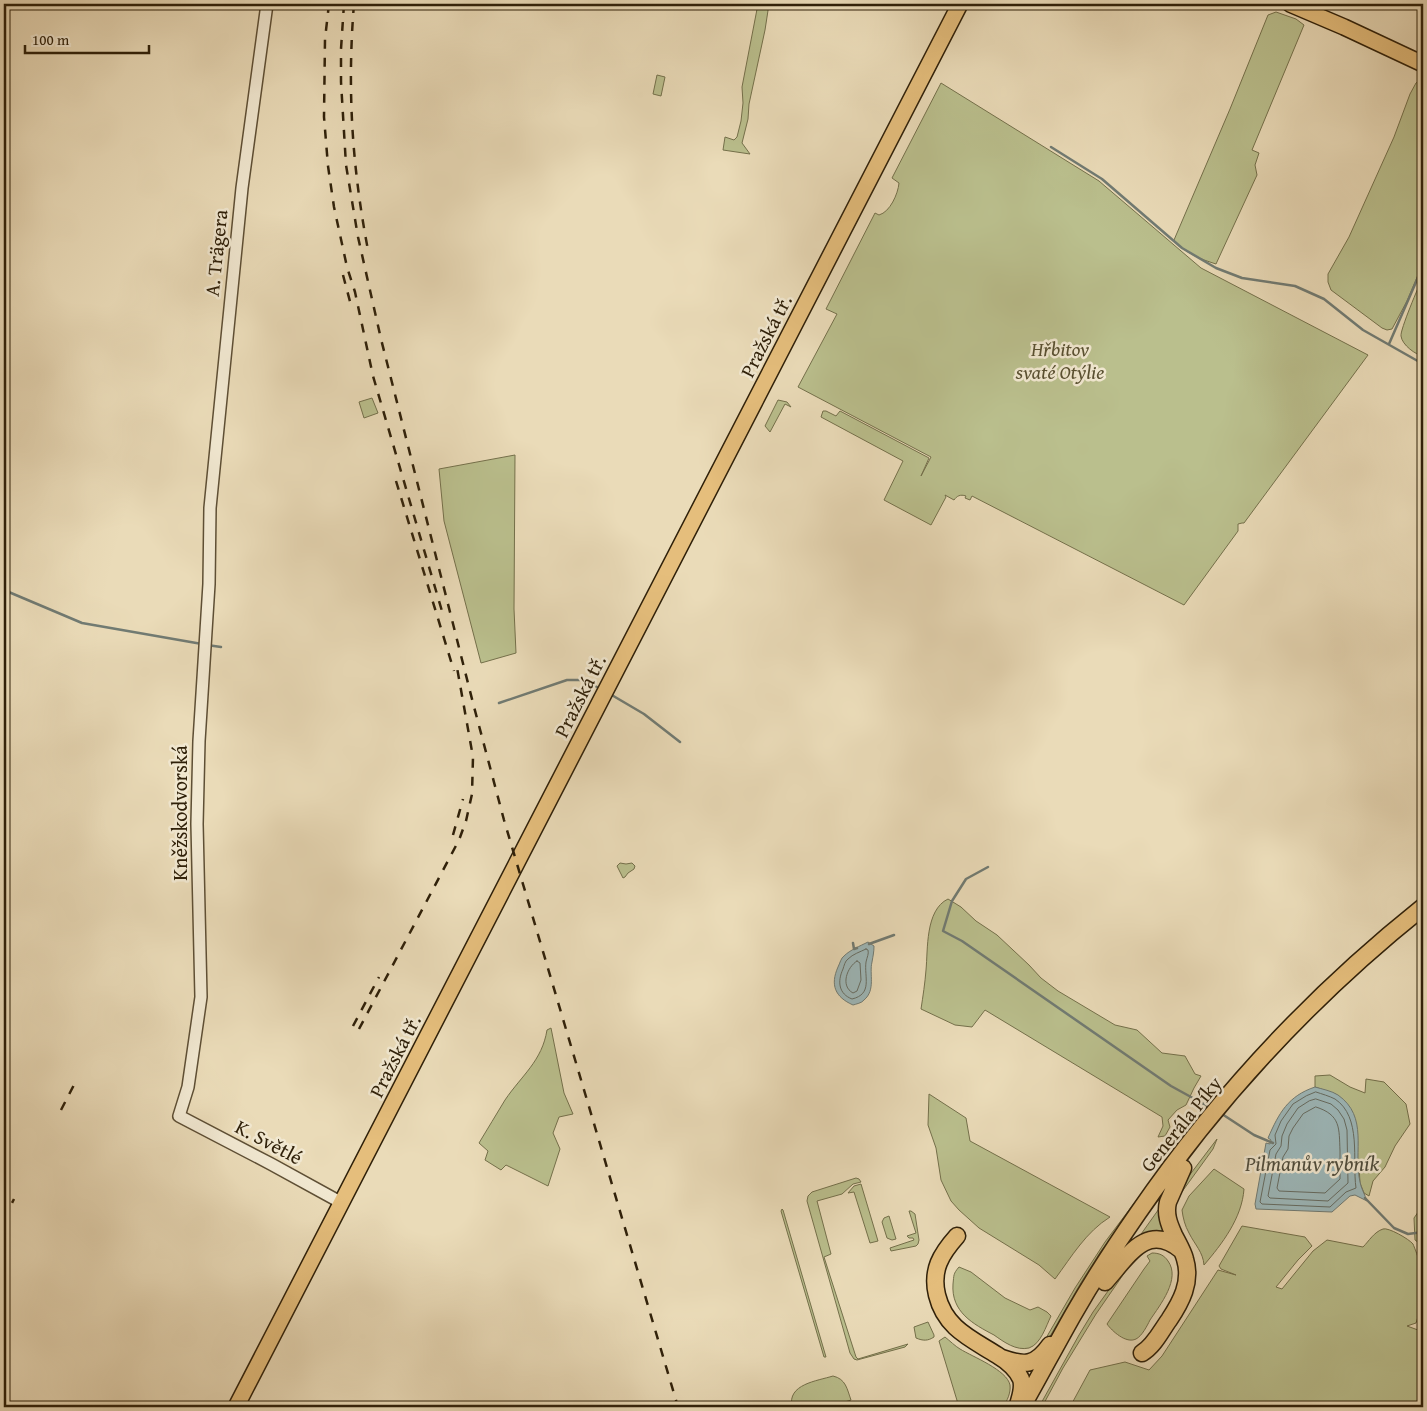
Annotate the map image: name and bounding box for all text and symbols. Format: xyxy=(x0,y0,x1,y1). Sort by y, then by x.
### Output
scale bar xyxy=(25,22,149,54)
text: 100 m xyxy=(32,29,70,50)
street label: A. Trägera xyxy=(197,208,235,298)
street label: Pražská tř. xyxy=(732,289,799,382)
park label: Hřbitov svaté Otýlie xyxy=(1015,334,1104,386)
street label: Pražská tř. xyxy=(546,649,613,742)
street label: Kněžskodvorská xyxy=(165,745,194,881)
street label: Pražská tř. xyxy=(361,1009,428,1102)
street label: Generála Píky xyxy=(1133,1070,1228,1178)
street label: K. Světlé xyxy=(231,1112,308,1171)
water label: Pilmanův rybník xyxy=(1244,1148,1379,1179)

